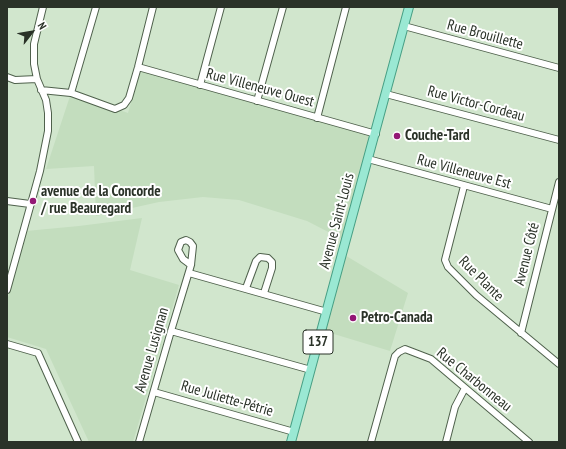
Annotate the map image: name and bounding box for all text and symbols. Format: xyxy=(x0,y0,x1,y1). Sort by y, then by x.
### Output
north arrow xyxy=(12,12,52,52)
street label: Rue Brouillette xyxy=(445,16,525,54)
text: N xyxy=(35,20,50,32)
street label: Rue Villeneuve Ouest xyxy=(204,65,316,111)
street label: Rue Victor-Cordeau xyxy=(425,82,527,126)
place label: Couche-Tard xyxy=(405,127,470,145)
marker: Couche-Tard xyxy=(392,131,402,141)
street label: Rue Villeneuve Est xyxy=(415,151,513,193)
street label: Avenue Saint-Louis xyxy=(316,171,358,271)
place label: avenue de la Concorde / rue Beauregard xyxy=(41,183,161,218)
marker: avenue de la Concorde / rue Beauregard xyxy=(28,196,38,206)
street label: Avenue Côté xyxy=(510,221,544,287)
street label: Rue Plante xyxy=(455,253,507,305)
street label: Avenue Lusignan xyxy=(131,305,173,395)
place label: Petro-Canada xyxy=(361,309,433,327)
marker: Petro-Canada xyxy=(348,313,358,323)
road number: 137 xyxy=(303,330,333,354)
street label: Rue Charbonneau xyxy=(433,344,515,416)
street label: Rue Juliette-Pétrie xyxy=(179,377,275,421)

